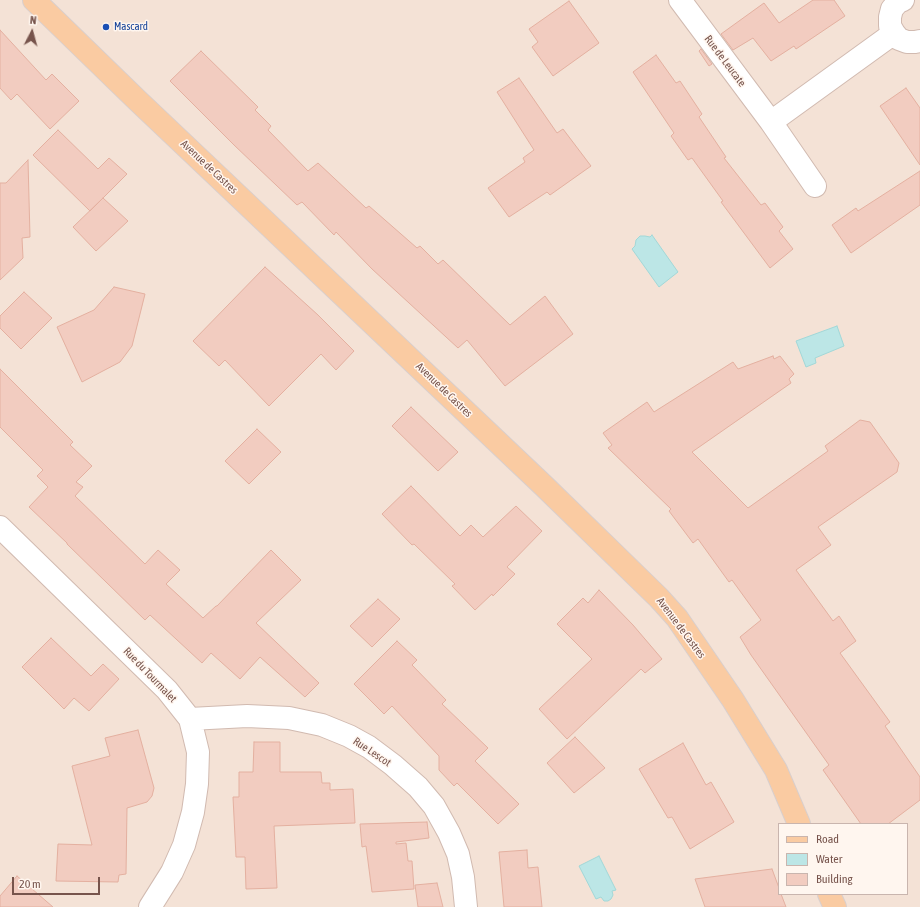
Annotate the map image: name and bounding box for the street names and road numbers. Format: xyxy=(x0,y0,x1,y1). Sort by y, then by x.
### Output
street label: Rue de Leucate xyxy=(701,33,749,89)
street label: Avenue de Castres xyxy=(178,137,240,197)
street label: Avenue de Castres xyxy=(413,360,475,420)
street label: Avenue de Castres xyxy=(654,595,708,661)
street label: Rue du Tourmalet xyxy=(121,645,179,705)
street label: Rue Lescot xyxy=(351,735,393,769)

